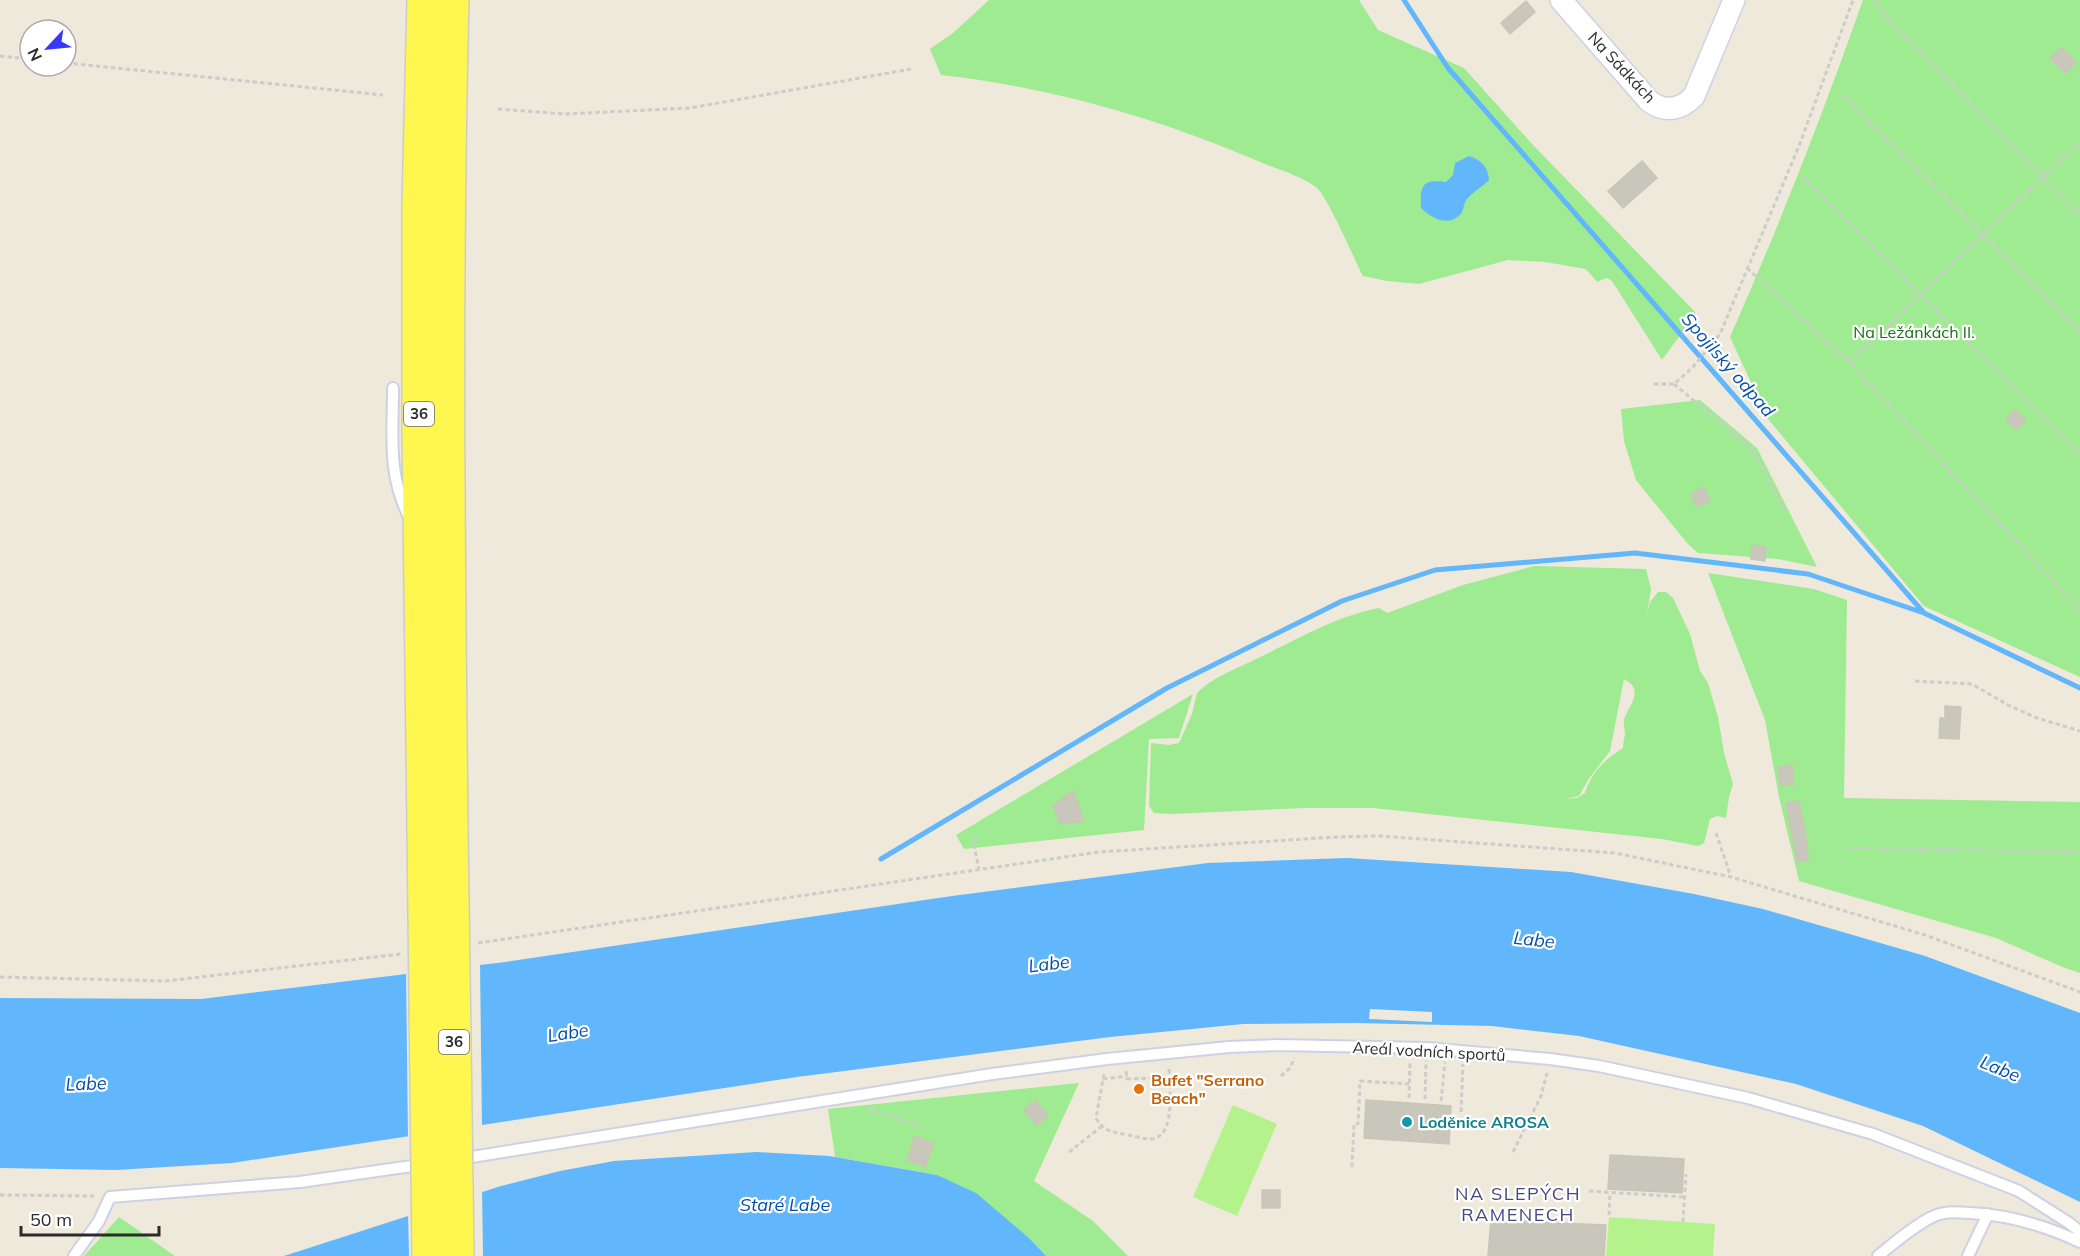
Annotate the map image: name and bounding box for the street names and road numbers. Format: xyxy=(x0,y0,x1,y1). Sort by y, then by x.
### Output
street label: Na Sádkách xyxy=(1584,27,1660,107)
road number: 36 xyxy=(404,402,434,426)
road number: 36 xyxy=(439,1030,469,1054)
street label: Areál vodních sportů xyxy=(1352,1037,1506,1065)

